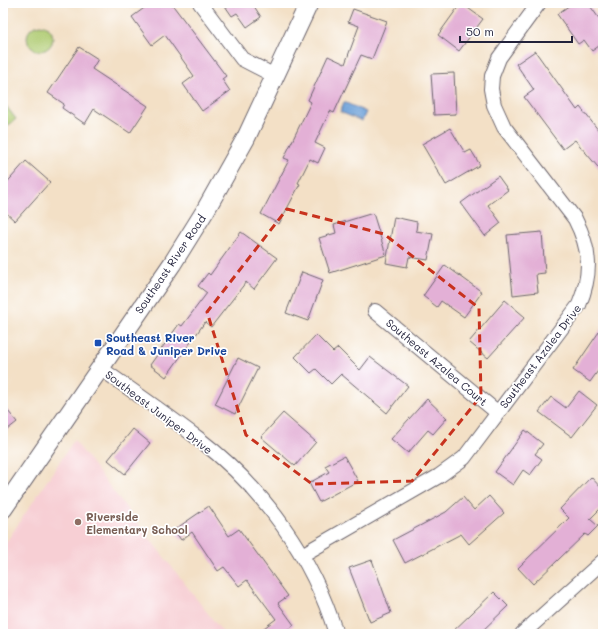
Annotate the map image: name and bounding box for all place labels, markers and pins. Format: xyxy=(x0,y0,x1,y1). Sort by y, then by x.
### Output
place label: Southeast River Road & Juniper Drive xyxy=(106,330,227,358)
marker: Southeast River Road & Juniper Drive xyxy=(93,338,103,348)
place label: Riverside Elementary School xyxy=(86,509,188,537)
marker: Riverside Elementary School xyxy=(73,517,83,527)

